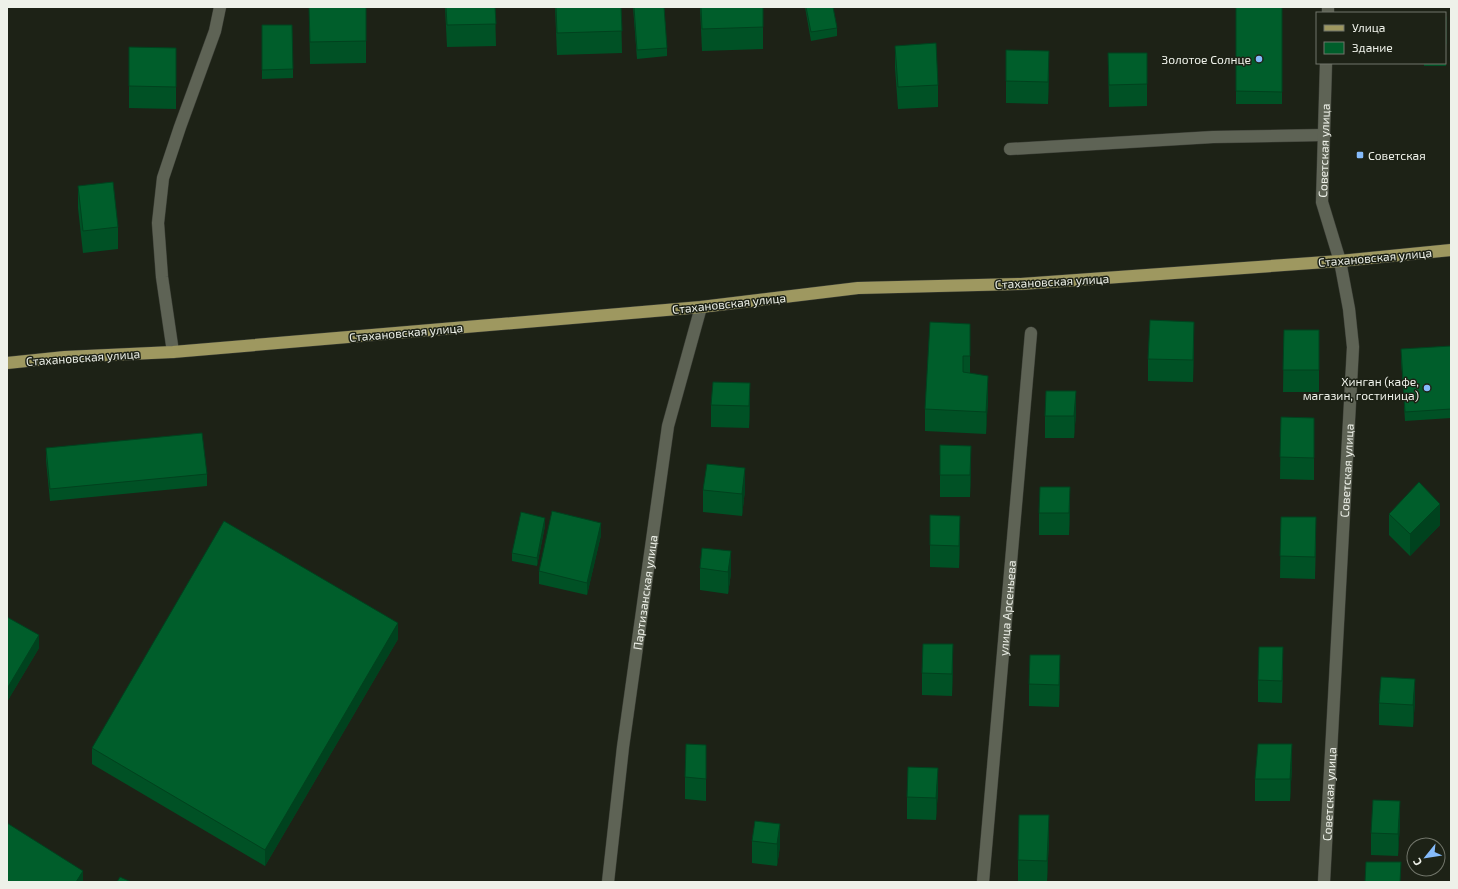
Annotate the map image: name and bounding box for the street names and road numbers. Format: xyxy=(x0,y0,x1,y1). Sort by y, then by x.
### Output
street label: Советская улица xyxy=(1315,103,1332,198)
street label: Стахановская улица xyxy=(1317,245,1433,270)
street label: Стахановская улица xyxy=(994,271,1110,292)
street label: Стахановская улица xyxy=(671,290,787,317)
street label: Стахановская улица xyxy=(348,320,464,345)
street label: Стахановская улица xyxy=(25,346,141,369)
street label: Советская улица xyxy=(1337,423,1356,518)
street label: Партизанская улица xyxy=(630,534,660,651)
street label: улица Арсеньева xyxy=(996,560,1018,657)
street label: Советская улица xyxy=(1319,747,1338,841)

